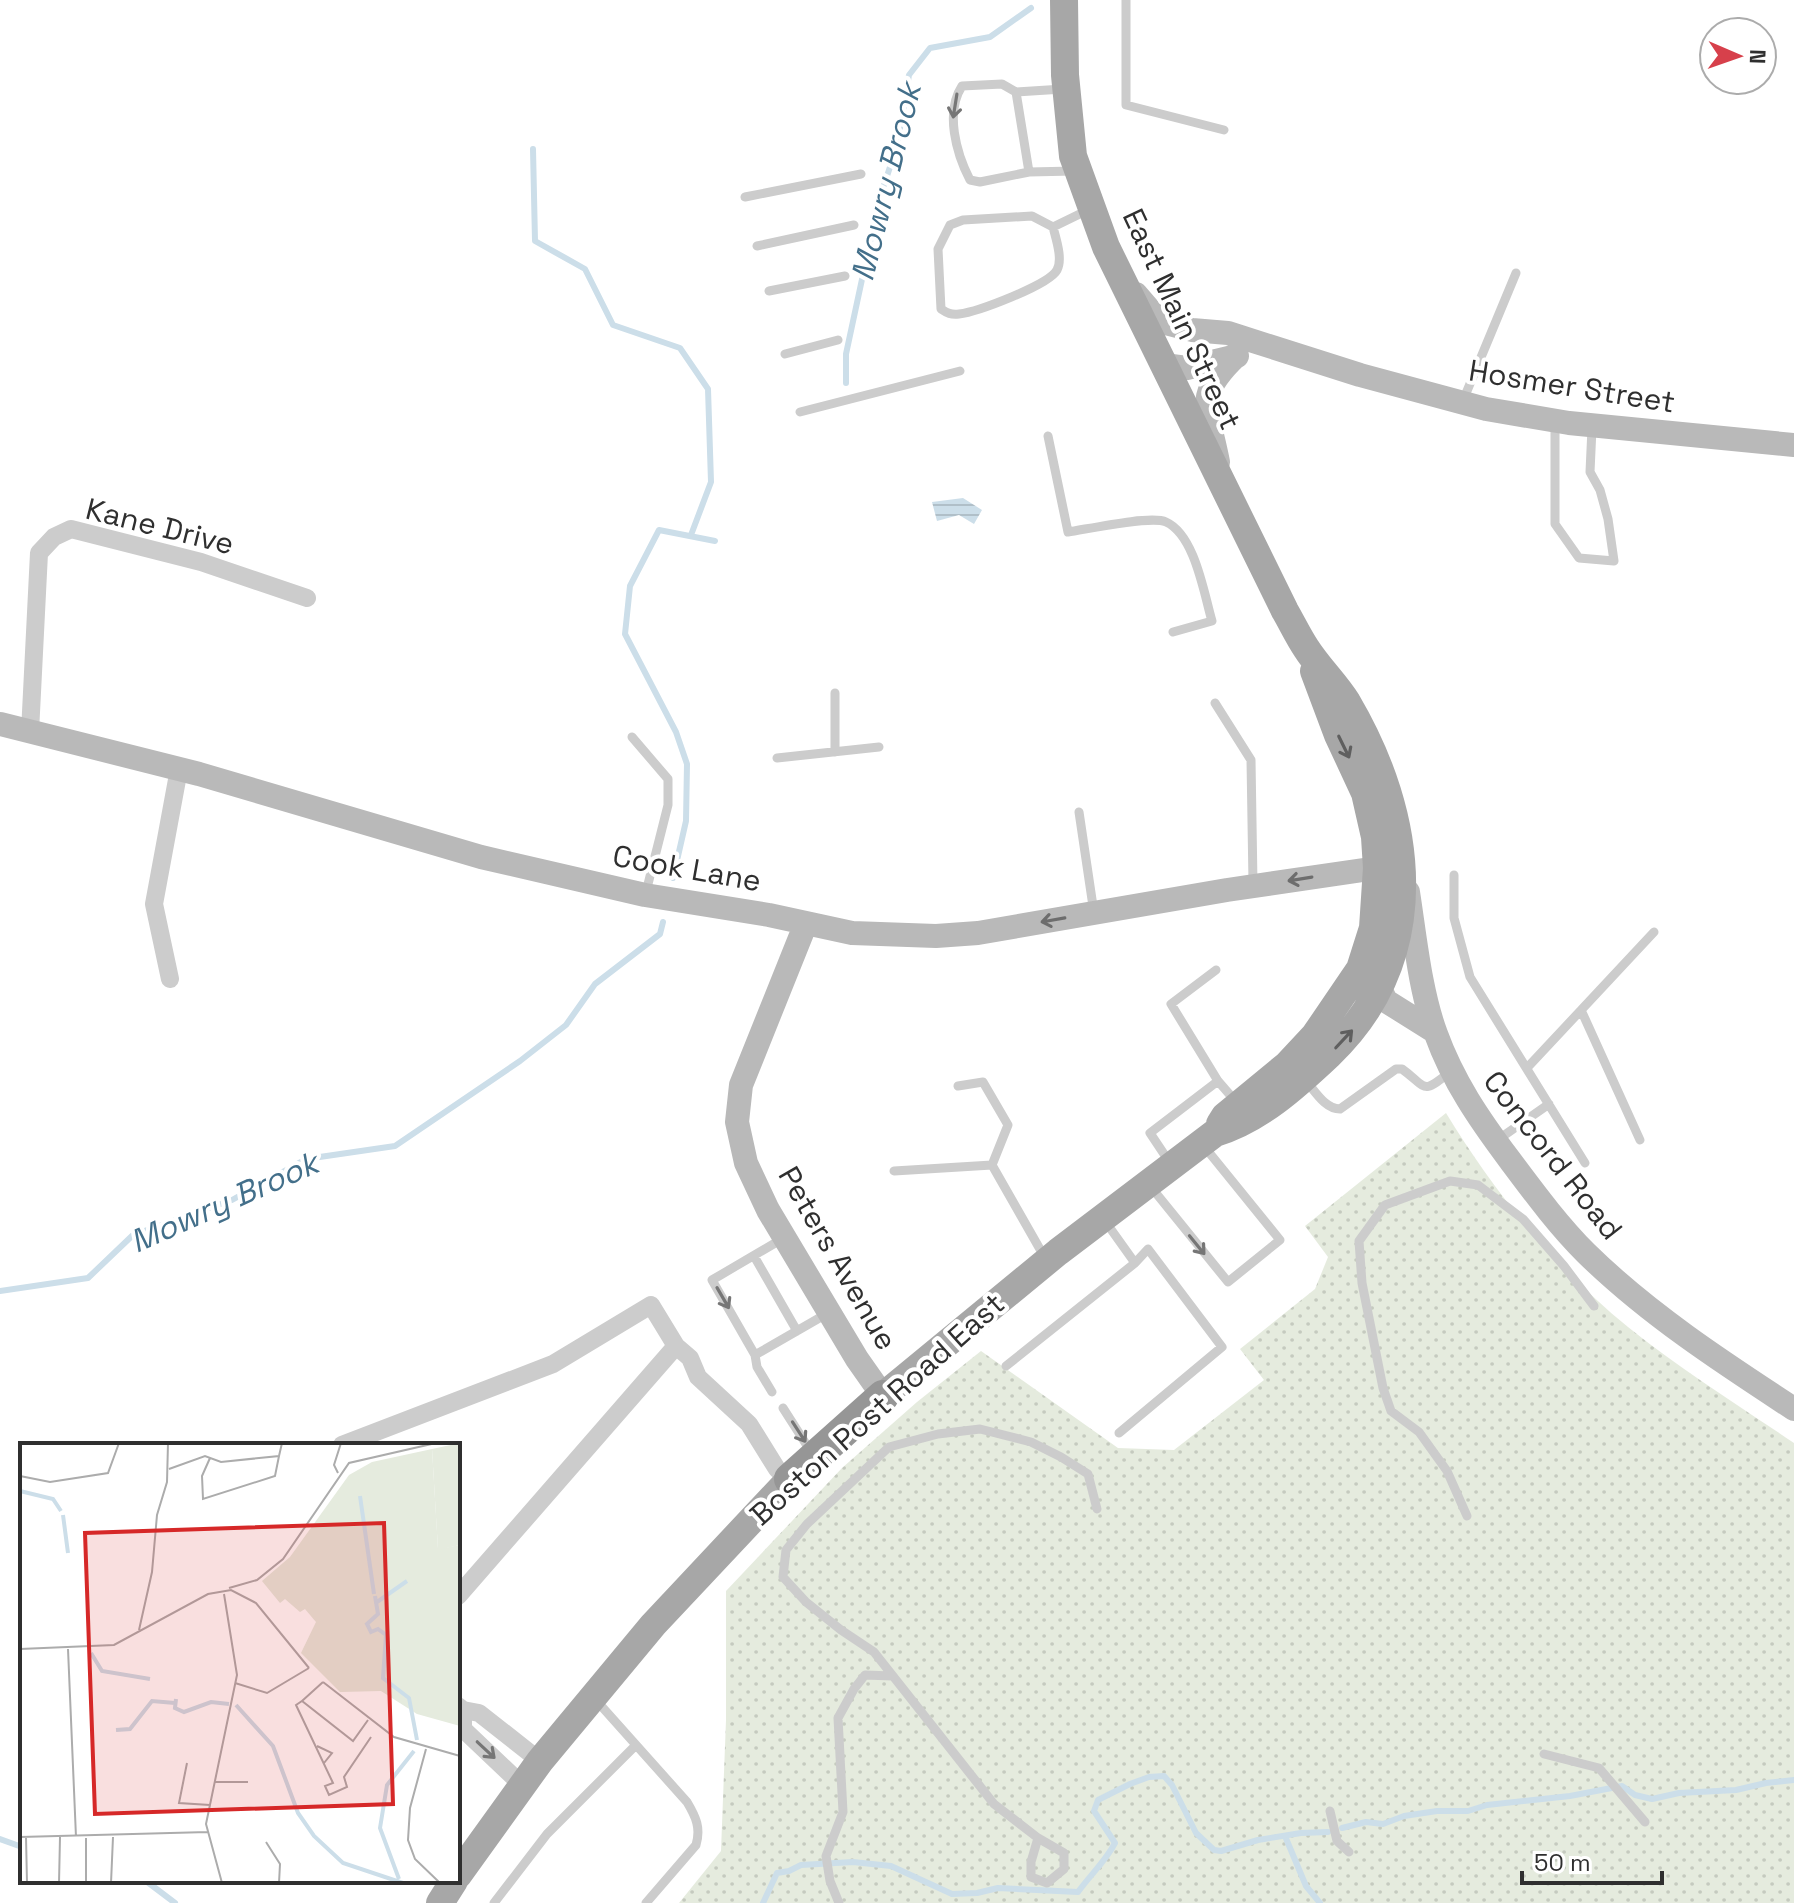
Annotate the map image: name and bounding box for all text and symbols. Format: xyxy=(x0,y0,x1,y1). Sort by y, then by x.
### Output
north arrow xyxy=(1698,16,1778,96)
text: N xyxy=(1744,49,1772,65)
water label: Mowry Brook xyxy=(842,75,931,285)
one-way arrow xyxy=(947,93,962,119)
street label: East Main Street xyxy=(1114,202,1250,436)
street label: Hosmer Street xyxy=(1466,350,1678,422)
street label: Kane Drive xyxy=(82,489,238,563)
one-way arrow xyxy=(1337,734,1352,758)
street label: Cook Lane xyxy=(610,836,764,900)
one-way arrow xyxy=(1287,872,1313,887)
one-way arrow xyxy=(1041,913,1067,928)
one-way arrow xyxy=(1334,1029,1353,1050)
street label: Concord Road xyxy=(1475,1063,1631,1247)
water label: Mowry Brook xyxy=(124,1141,328,1261)
street label: Peters Avenue xyxy=(770,1159,906,1357)
one-way arrow xyxy=(1188,1234,1206,1255)
street label: Boston Post Road East xyxy=(742,1284,1012,1534)
one-way arrow xyxy=(715,1286,731,1310)
one-way arrow xyxy=(791,1420,807,1443)
inset map xyxy=(20,1443,460,1883)
one-way arrow xyxy=(475,1741,495,1759)
scale bar xyxy=(1522,1835,1662,1885)
text: 50 m xyxy=(1534,1847,1591,1878)

